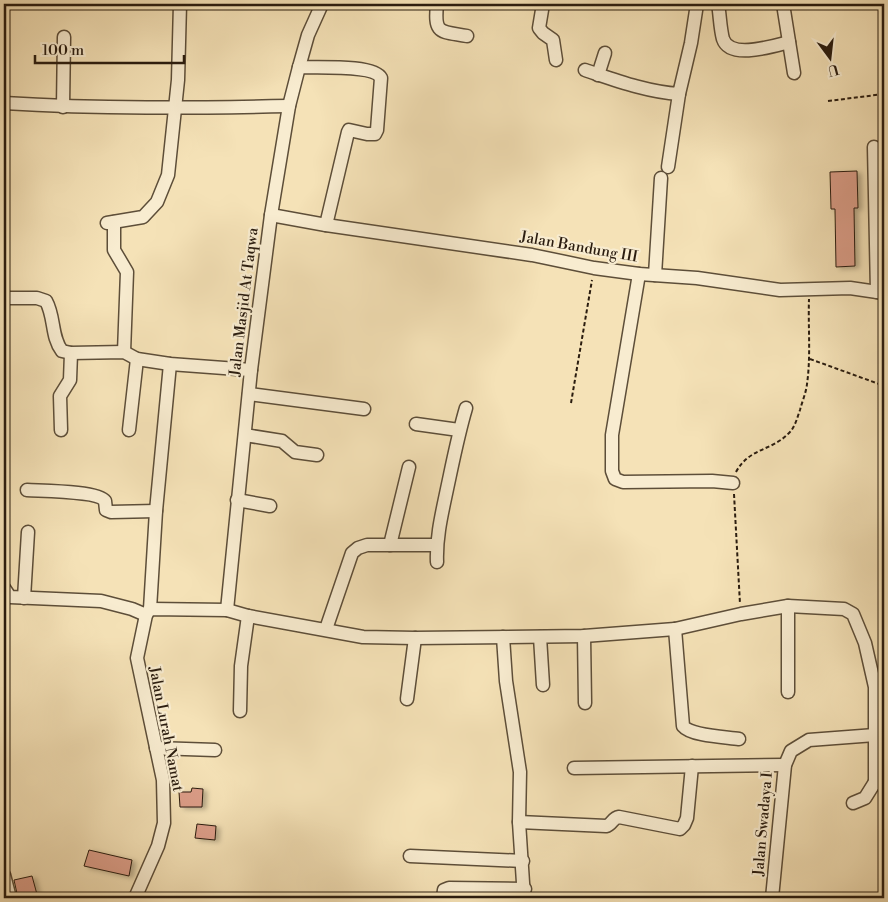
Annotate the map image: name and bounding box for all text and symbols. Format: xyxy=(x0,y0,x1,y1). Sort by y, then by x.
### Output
scale bar xyxy=(35,32,184,64)
north arrow xyxy=(806,32,856,82)
text: 100 m xyxy=(42,41,84,60)
text: U xyxy=(825,59,841,80)
street label: Jalan Masjid At Taqwa xyxy=(225,226,263,378)
street label: Jalan Bandung III xyxy=(518,227,640,267)
street label: Jalan Lurah Namat xyxy=(144,664,188,794)
street label: Jalan Swadaya I xyxy=(749,771,777,878)

